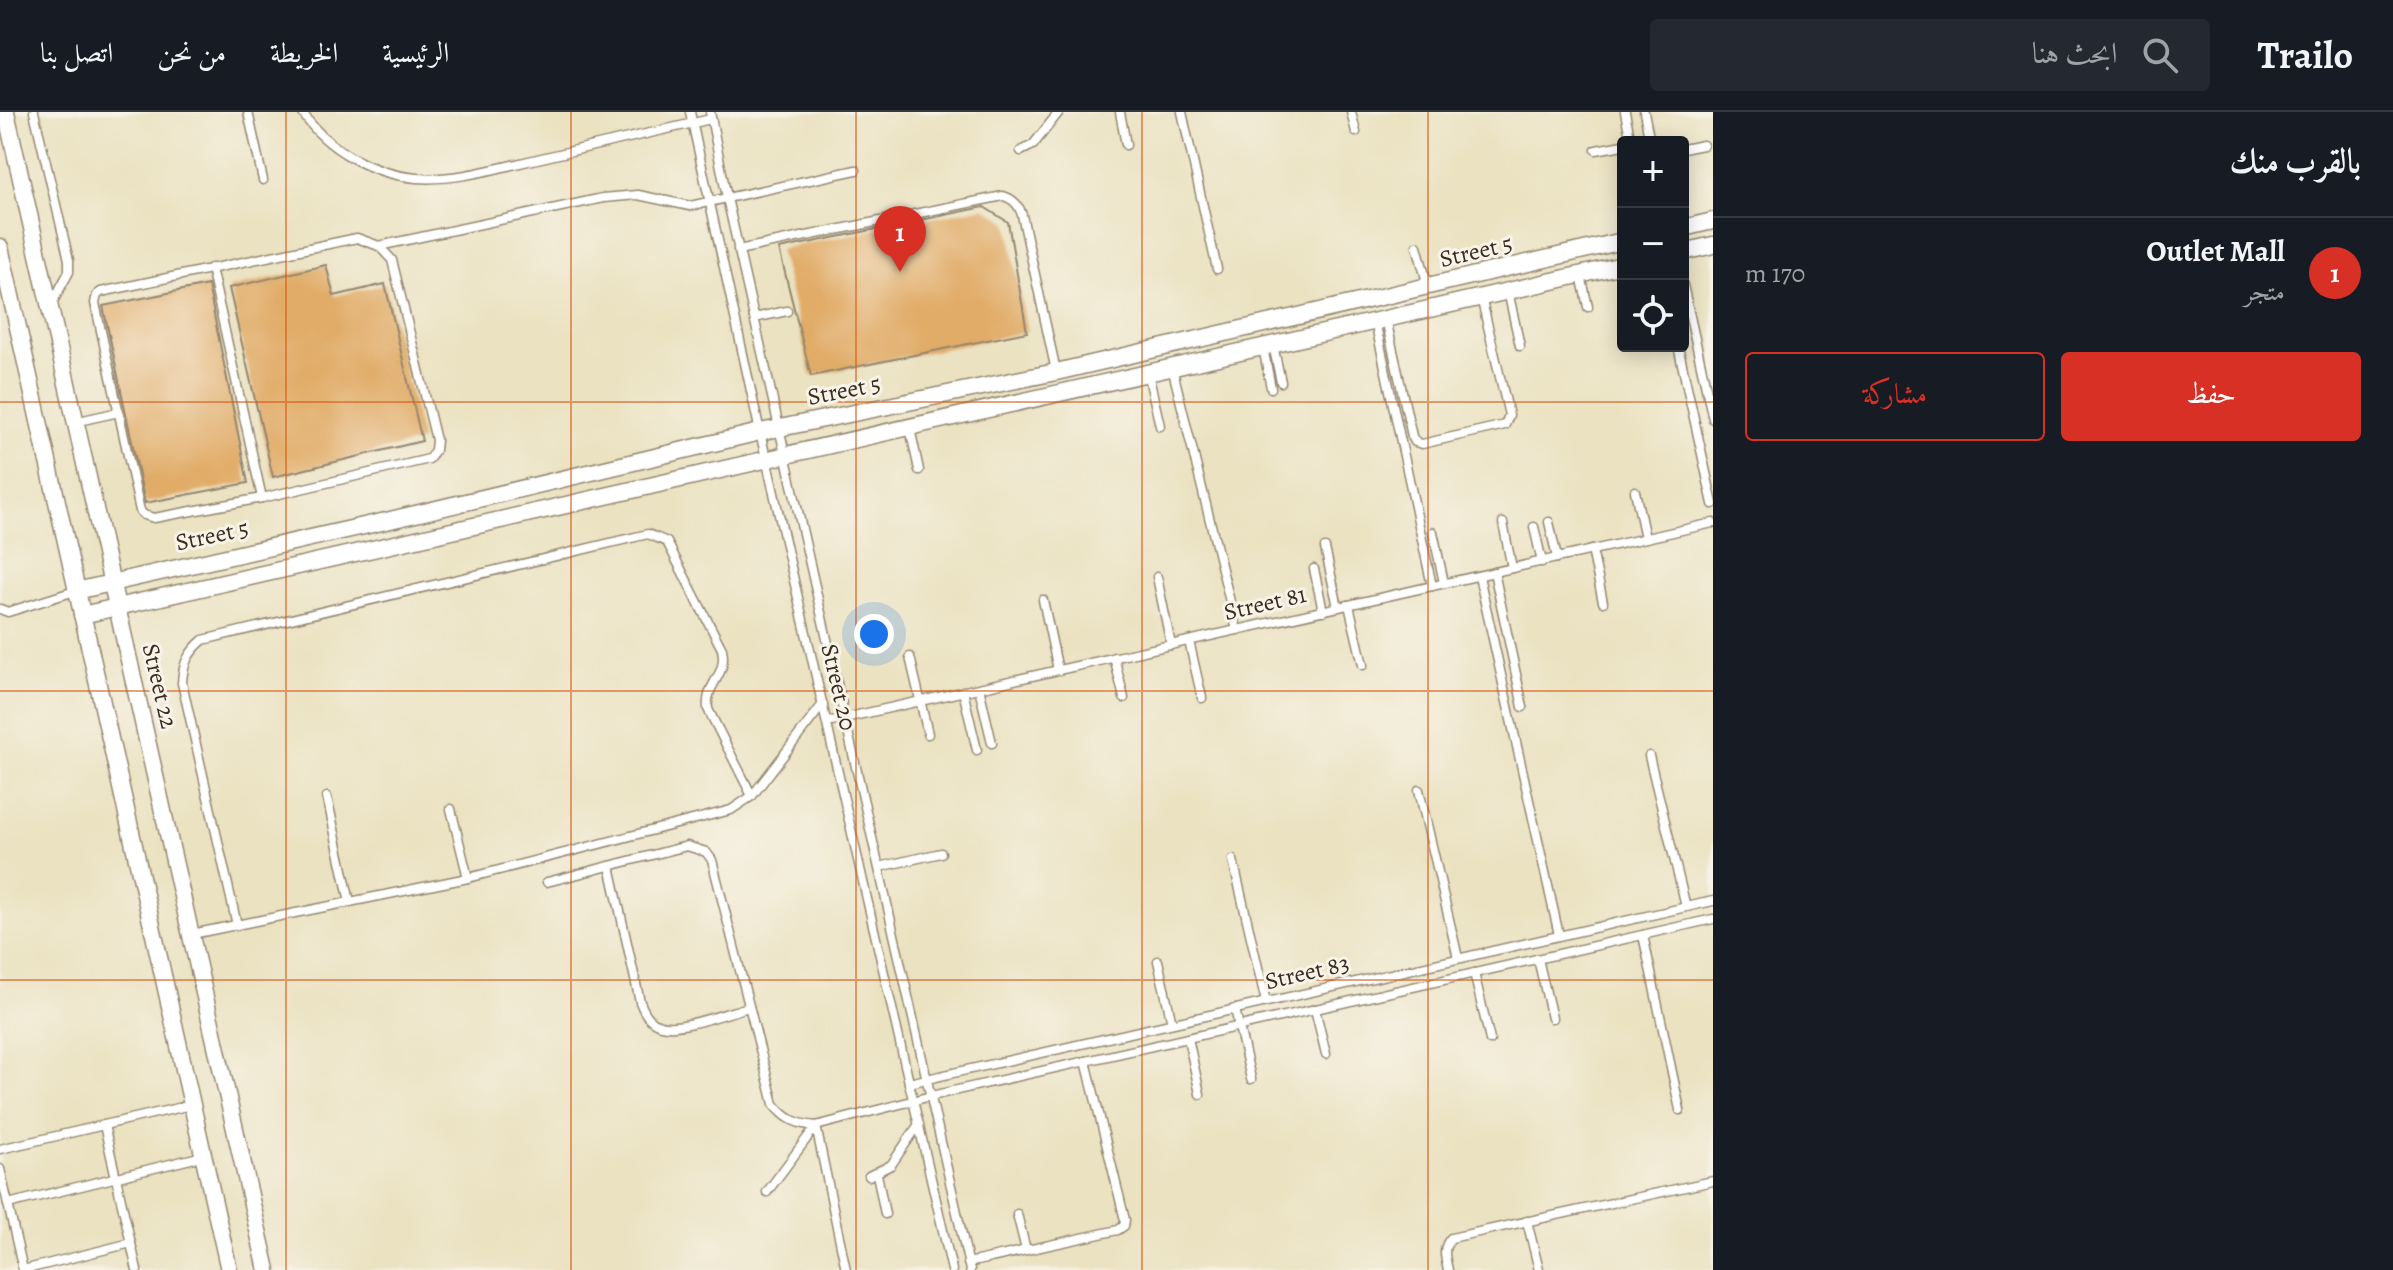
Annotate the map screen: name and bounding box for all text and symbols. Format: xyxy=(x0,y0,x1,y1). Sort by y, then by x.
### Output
search box xyxy=(1650,19,2210,91)
text: Trailo xyxy=(2258,29,2353,81)
text: ابحث هنا xyxy=(2032,33,2118,73)
icon: search xyxy=(2138,33,2182,77)
text: اتصل بنا xyxy=(40,34,113,72)
text: من نحن xyxy=(157,34,226,72)
text: الخريطة xyxy=(270,34,338,72)
text: الرئيسية xyxy=(382,34,449,72)
map controls xyxy=(1617,136,1689,352)
button: + xyxy=(1617,136,1689,208)
text: بالقرب منك xyxy=(2229,137,2361,184)
pin: 1 xyxy=(874,206,926,272)
button: − xyxy=(1617,208,1689,280)
street label: Street 5 xyxy=(1436,227,1516,275)
text: Outlet Mall xyxy=(2146,231,2285,271)
text: 170 m xyxy=(1745,256,1805,291)
text: 1 xyxy=(2330,256,2340,291)
text: متجر xyxy=(2244,274,2285,309)
button: locate xyxy=(1617,280,1689,352)
button: مشاركة xyxy=(1745,352,2045,441)
button: حفظ xyxy=(2061,352,2361,441)
street label: Street 5 xyxy=(805,367,883,413)
street label: Street 5 xyxy=(172,512,252,558)
street label: Street 81 xyxy=(1221,578,1309,628)
your location xyxy=(854,614,894,654)
street label: Street 22 xyxy=(135,640,185,732)
street label: Street 20 xyxy=(814,641,864,733)
street label: Street 83 xyxy=(1262,947,1352,997)

